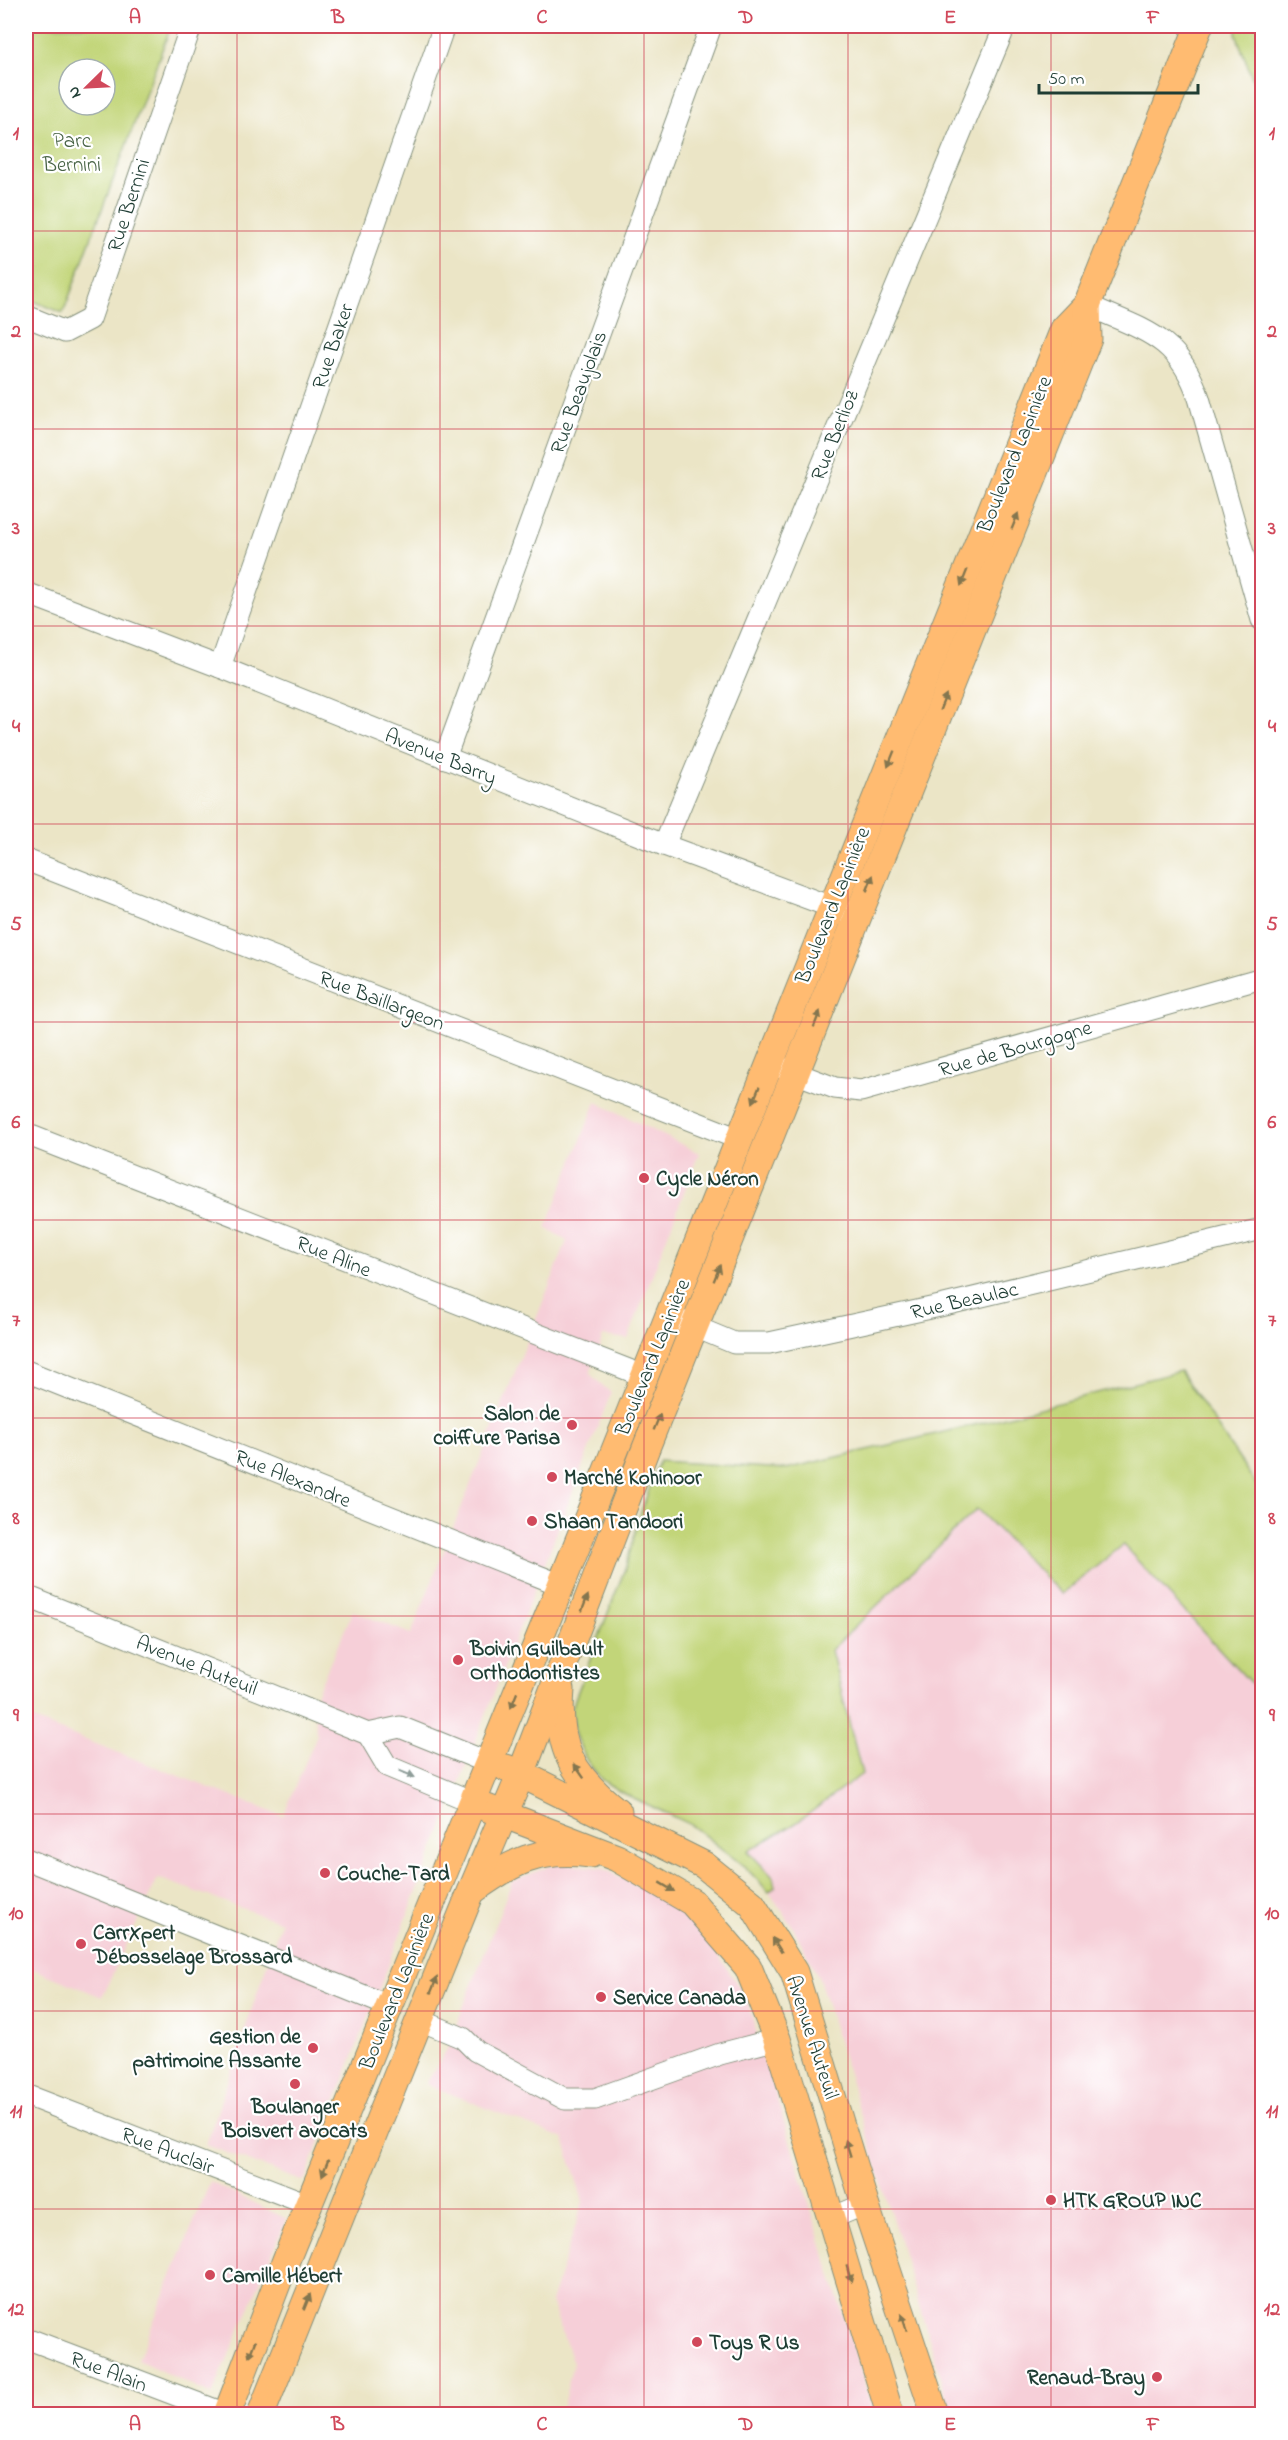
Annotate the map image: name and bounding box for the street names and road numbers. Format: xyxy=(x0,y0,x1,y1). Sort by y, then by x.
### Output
street label: Rue Bernini xyxy=(101,155,159,256)
street label: Rue Baker xyxy=(305,299,363,394)
street label: Rue Beaujolais xyxy=(544,327,616,458)
street label: Boulevard Lapinière xyxy=(970,371,1061,539)
street label: Rue Berlioz xyxy=(804,386,868,486)
street label: Avenue Barry xyxy=(379,722,501,796)
street label: Boulevard Lapinière xyxy=(788,822,879,990)
street label: Rue Baillargeon xyxy=(313,964,449,1041)
street label: Rue de Bourgogne xyxy=(936,1014,1097,1088)
street label: Rue Aline xyxy=(291,1229,376,1287)
street label: Boulevard Lapinière xyxy=(608,1274,699,1442)
street label: Rue Beaulac xyxy=(908,1275,1022,1329)
street label: Rue Alexandre xyxy=(230,1443,355,1517)
street label: Avenue Auteuil xyxy=(131,1629,262,1705)
street label: Boulevard Lapinière xyxy=(352,1908,443,2076)
street label: Avenue Auteuil xyxy=(777,1972,845,2103)
street label: Rue Auclair xyxy=(116,2120,219,2184)
street label: Rue Alain xyxy=(65,2344,151,2401)

